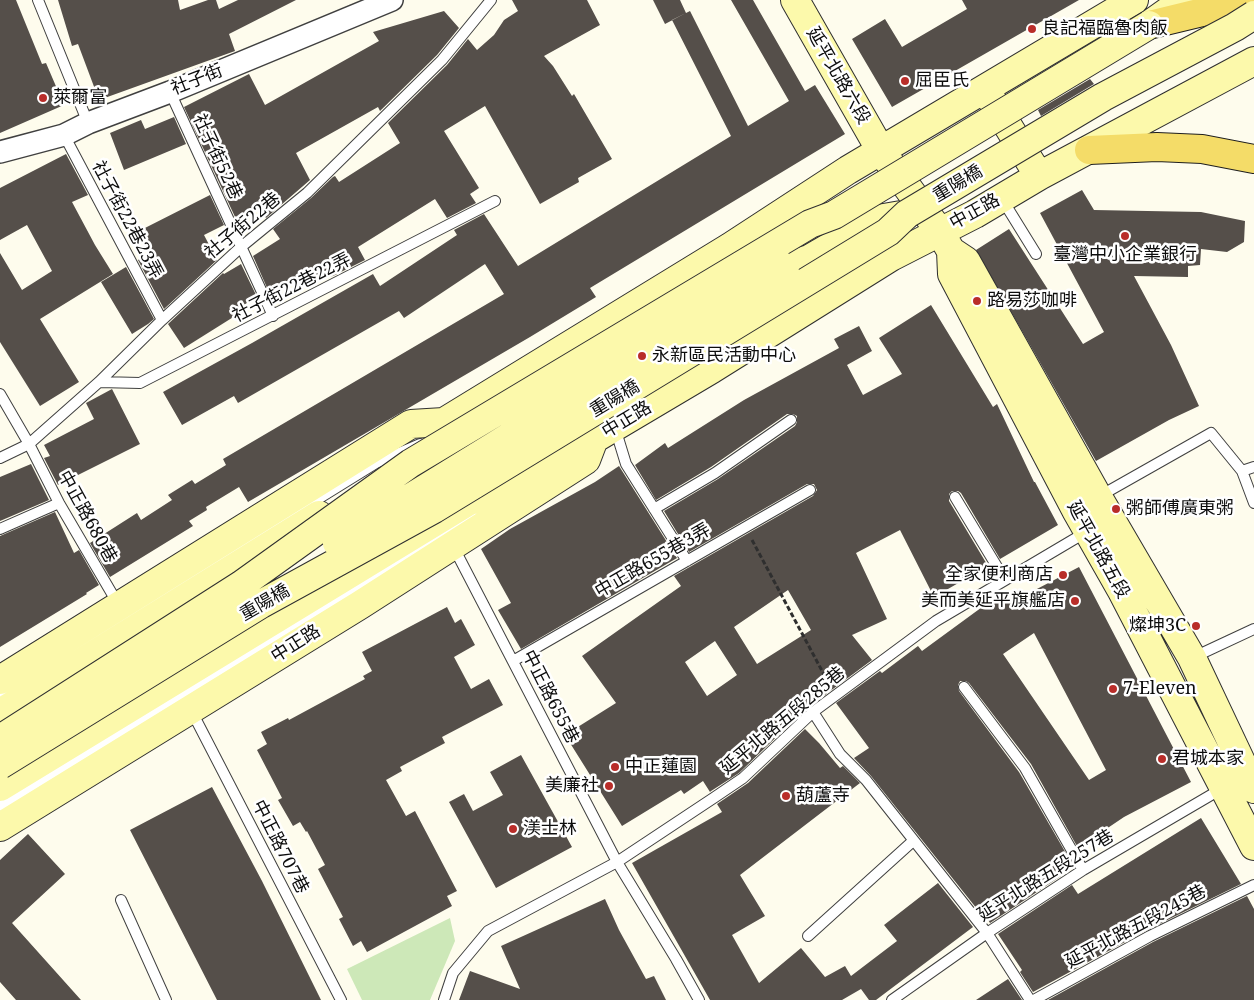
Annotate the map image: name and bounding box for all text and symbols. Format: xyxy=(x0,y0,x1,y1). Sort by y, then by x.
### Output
place label: 良記福臨魯肉飯 xyxy=(1042,18,1168,40)
marker: 良記福臨魯肉飯 xyxy=(1026,23,1038,35)
street label: 延平北路六段 xyxy=(802,24,874,128)
street label: 社子街 xyxy=(168,60,226,100)
place label: 屈臣氏 xyxy=(915,70,969,92)
marker: 屈臣氏 xyxy=(899,75,911,87)
place label: 萊爾富 xyxy=(53,87,107,109)
marker: 萊爾富 xyxy=(37,92,49,104)
street label: 社子街52巷 xyxy=(188,111,246,203)
street label: 社子街22巷23弄 xyxy=(87,157,167,283)
street label: 重陽橋 xyxy=(929,161,987,207)
street label: 社子街22巷 xyxy=(201,188,285,264)
street label: 中正路 xyxy=(946,189,1004,235)
marker: 臺灣中小企業銀行 xyxy=(1119,230,1131,242)
place label: 臺灣中小企業銀行 xyxy=(1053,244,1197,266)
street label: 社子街22巷22弄 xyxy=(229,249,355,327)
place label: 路易莎咖啡 xyxy=(987,290,1077,312)
marker: 路易莎咖啡 xyxy=(971,295,983,307)
place label: 永新區民活動中心 xyxy=(652,345,796,367)
marker: 永新區民活動中心 xyxy=(636,350,648,362)
street label: 重陽橋 xyxy=(586,376,644,422)
street label: 中正路 xyxy=(598,397,656,443)
street label: 中正路680巷 xyxy=(53,467,121,567)
street label: 延平北路五段 xyxy=(1062,498,1134,602)
place label: 粥師傅廣東粥 xyxy=(1126,498,1234,520)
marker: 粥師傅廣東粥 xyxy=(1110,503,1122,515)
street label: 中正路655巷3弄 xyxy=(591,519,715,603)
place label: 全家便利商店 xyxy=(945,564,1053,586)
marker: 全家便利商店 xyxy=(1057,569,1069,581)
street label: 重陽橋 xyxy=(236,580,294,626)
place label: 美而美延平旗艦店 xyxy=(921,590,1065,612)
marker: 美而美延平旗艦店 xyxy=(1069,595,1081,607)
place label: 燦坤3C xyxy=(1129,615,1186,637)
marker: 燦坤3C xyxy=(1190,620,1202,632)
street label: 中正路 xyxy=(267,621,325,667)
street label: 中正路655巷 xyxy=(517,647,583,747)
street label: 延平北路五段285巷 xyxy=(716,663,850,779)
place label: 7-Eleven xyxy=(1123,678,1197,700)
marker: 7-Eleven xyxy=(1107,683,1119,695)
place label: 君城本家 xyxy=(1172,748,1244,770)
marker: 君城本家 xyxy=(1156,753,1168,765)
place label: 中正蓮園 xyxy=(625,756,697,778)
marker: 中正蓮園 xyxy=(609,761,621,773)
place label: 美廉社 xyxy=(545,775,599,797)
marker: 美廉社 xyxy=(603,780,615,792)
place label: 葫蘆寺 xyxy=(796,785,850,807)
marker: 葫蘆寺 xyxy=(780,790,792,802)
street label: 中正路707巷 xyxy=(247,797,313,897)
place label: 渼士林 xyxy=(523,818,577,840)
marker: 渼士林 xyxy=(507,823,519,835)
street label: 延平北路五段257巷 xyxy=(974,825,1118,927)
street label: 延平北路五段245巷 xyxy=(1062,881,1210,973)

